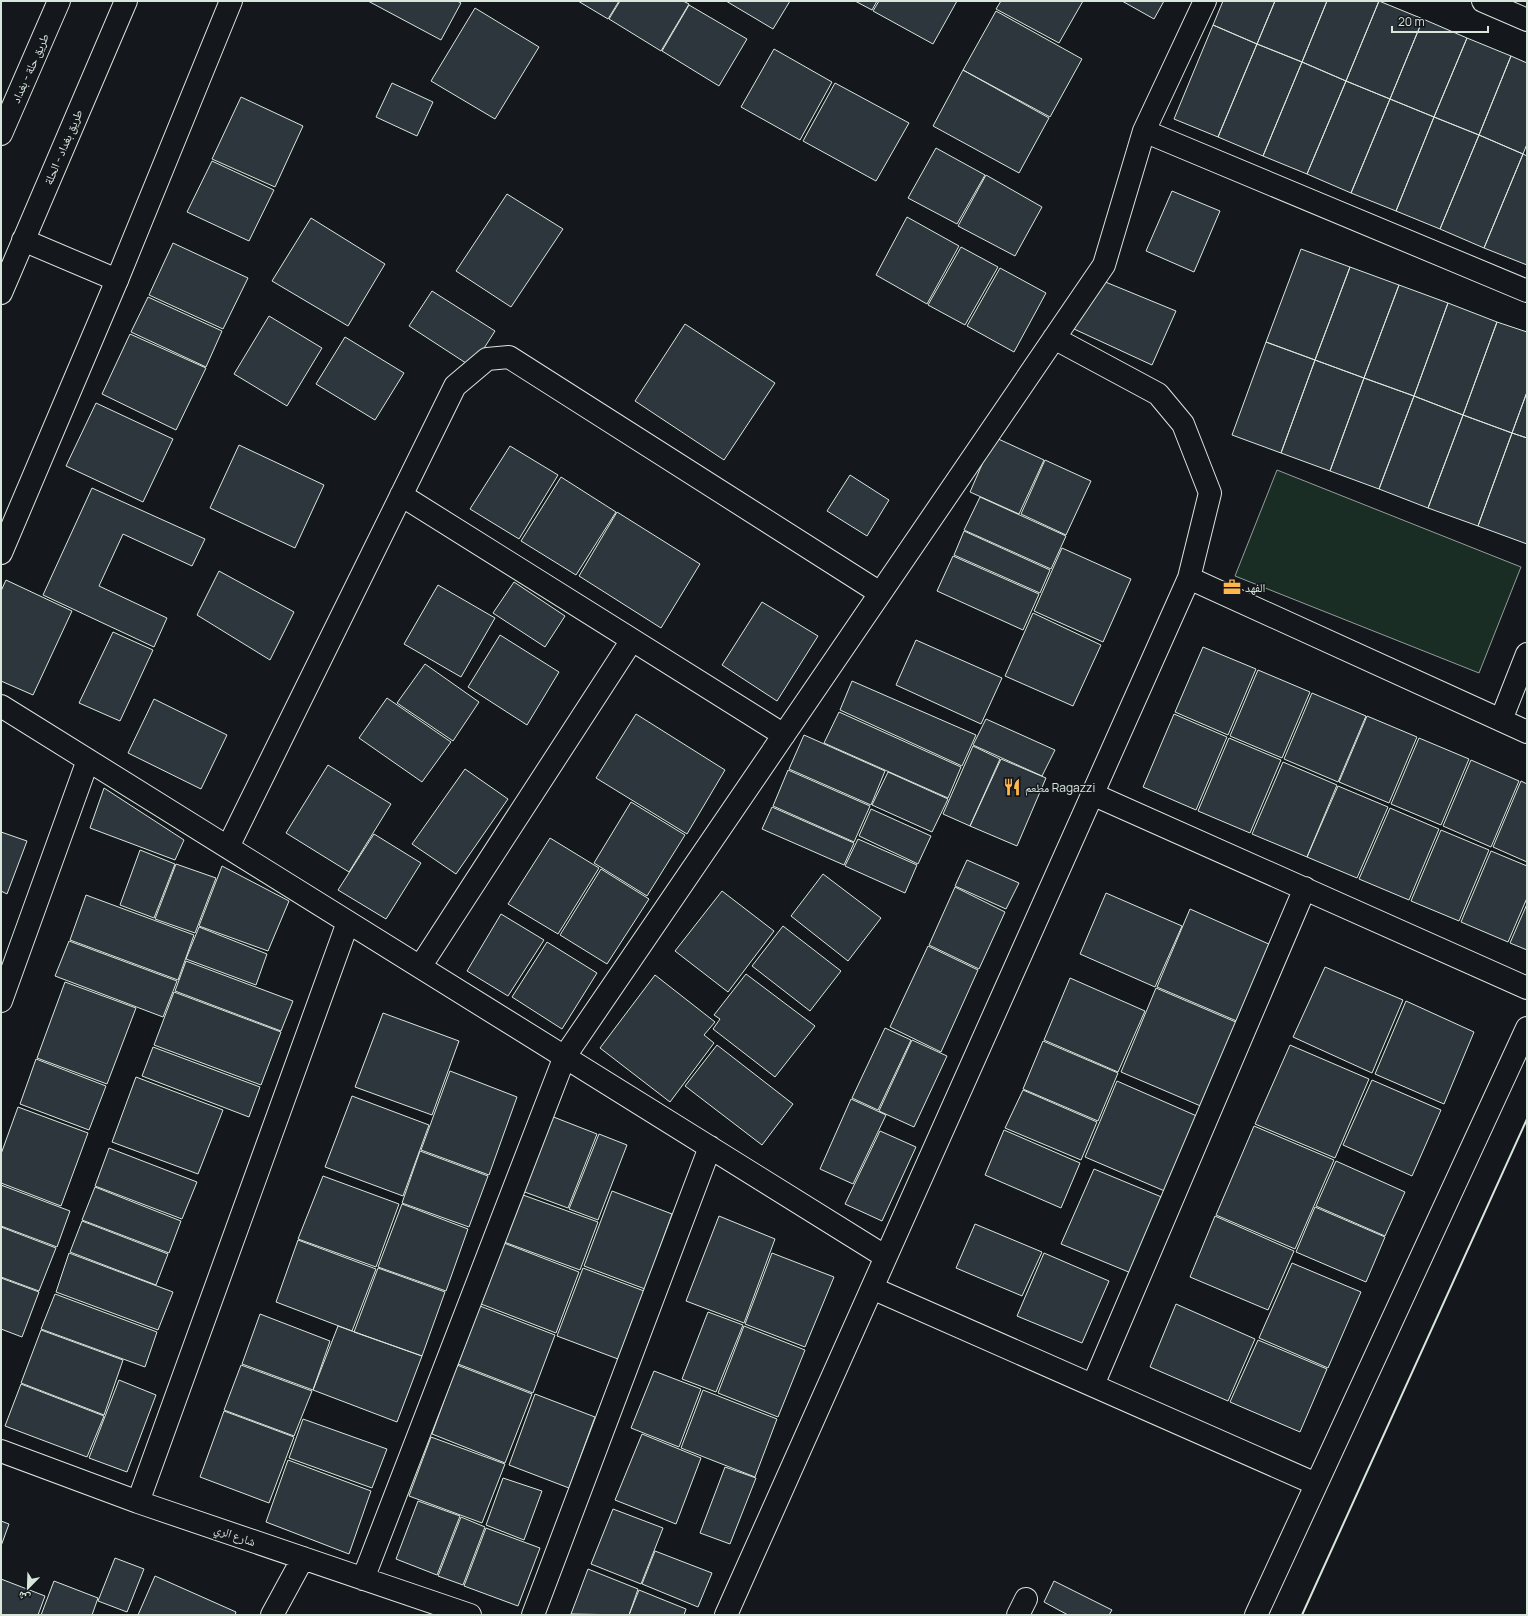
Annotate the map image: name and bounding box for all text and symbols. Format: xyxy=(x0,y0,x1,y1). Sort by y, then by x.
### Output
scale bar xyxy=(1392,8,1488,34)
text: 20 m xyxy=(1398,13,1425,30)
street label: طريق حلة - بغداد xyxy=(7,30,53,106)
street label: طريق بغداد - الحلة xyxy=(39,107,87,187)
office icon: الفهد xyxy=(1222,577,1242,597)
place label: الفهد xyxy=(1245,579,1265,596)
restaurant icon: مطعم Ragazzi xyxy=(1002,777,1022,797)
place label: مطعم Ragazzi xyxy=(1025,779,1095,796)
street label: شارع الري xyxy=(211,1520,258,1552)
north arrow xyxy=(8,1568,48,1608)
text: ش xyxy=(15,1587,33,1607)

